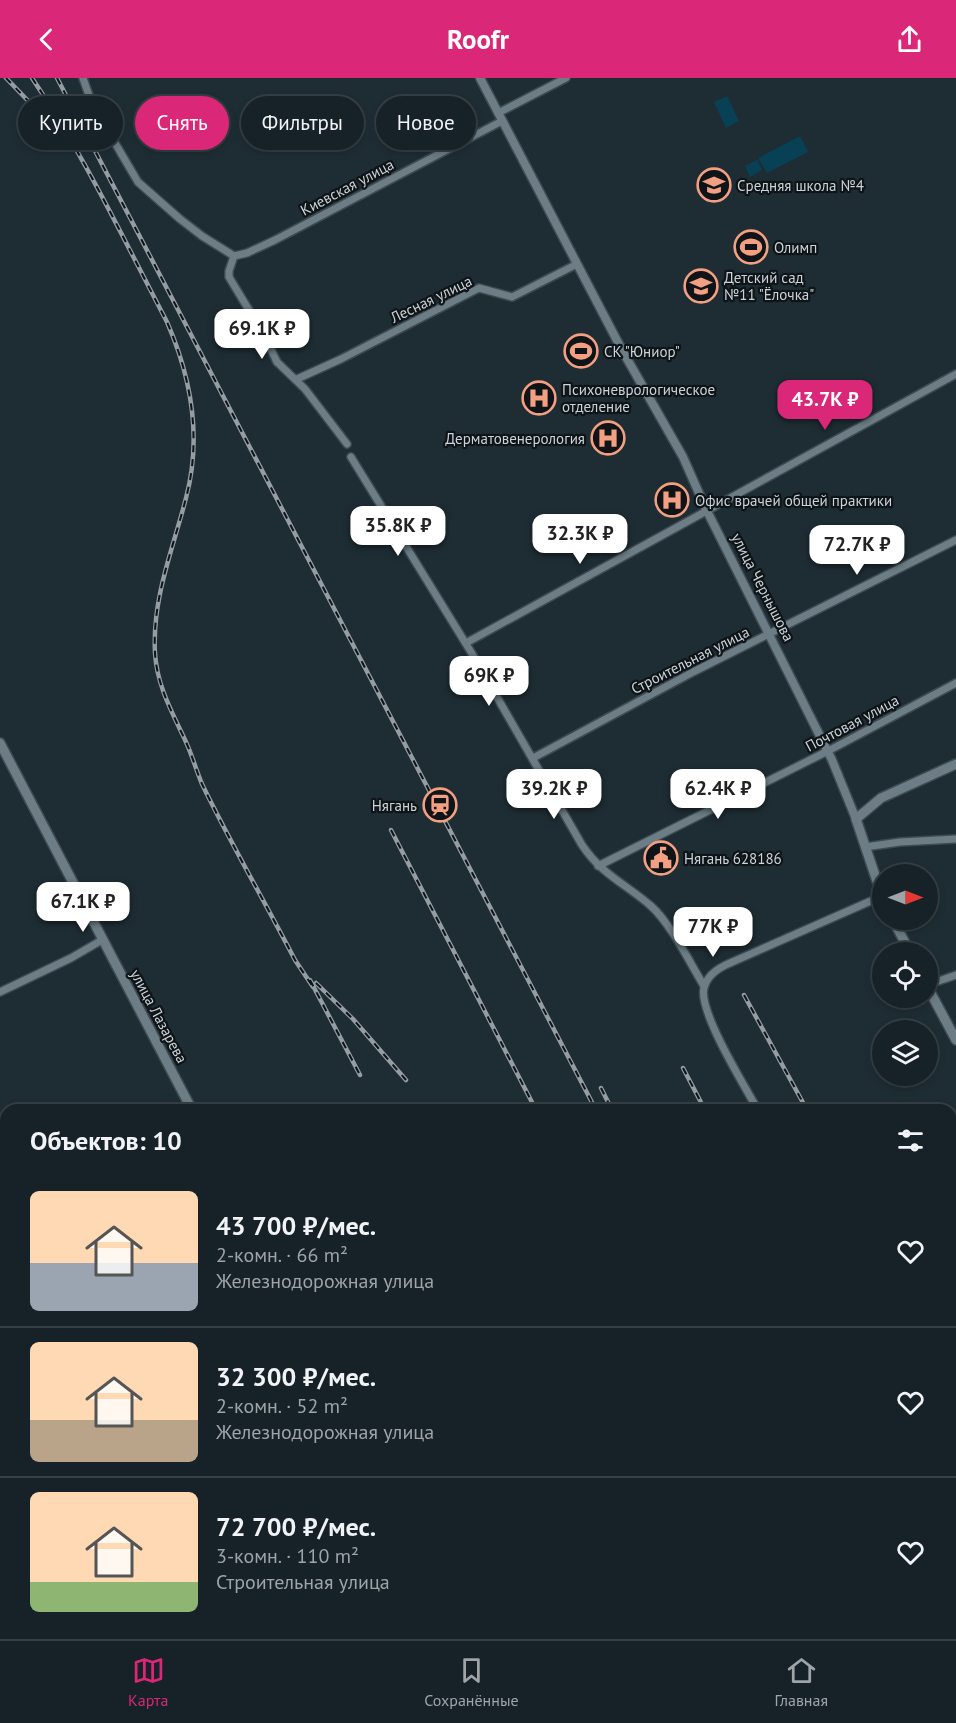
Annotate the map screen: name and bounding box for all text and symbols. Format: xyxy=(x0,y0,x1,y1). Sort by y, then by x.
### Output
text: Roofr xyxy=(447,22,509,56)
icon: back xyxy=(30,23,63,56)
icon: share xyxy=(893,23,926,56)
chip: Купить xyxy=(18,96,123,150)
chip: Снять xyxy=(135,96,229,150)
chip: Фильтры xyxy=(241,96,364,150)
chip: Новое xyxy=(376,96,476,150)
street label: Киевская улица xyxy=(297,154,397,220)
school or university icon: Средняя школа №4 xyxy=(696,167,732,203)
place label: Средняя школа №4 xyxy=(737,176,864,195)
sports icon: Олимп xyxy=(733,229,769,265)
place label: Олимп xyxy=(774,238,817,257)
school or university icon: Детский сад №11 "Ёлочка" xyxy=(683,268,719,304)
place label: Детский сад №11 "Ёлочка" xyxy=(724,268,814,304)
street label: Лесная улица xyxy=(386,271,475,327)
pin: 69.1K ₽ xyxy=(207,309,317,360)
text: 69.1K ₽ xyxy=(228,315,296,341)
sports icon: СК "Юниор" xyxy=(563,333,599,369)
place label: СК "Юниор" xyxy=(604,342,680,361)
hospital icon: Психоневрологическое отделение xyxy=(521,380,557,416)
place label: Психоневрологическое отделение xyxy=(562,380,715,416)
pin: 43.7K ₽ xyxy=(770,380,880,431)
text: 43.7K ₽ xyxy=(791,386,859,412)
hospital icon: Дерматовенерология xyxy=(590,420,626,456)
place label: Дерматовенерология xyxy=(445,429,585,448)
hospital icon: Офис врачей общей практики xyxy=(654,482,690,518)
place label: Офис врачей общей практики xyxy=(695,491,892,510)
pin: 35.8K ₽ xyxy=(343,506,453,557)
text: 35.8K ₽ xyxy=(364,512,432,538)
pin: 32.3K ₽ xyxy=(525,514,635,565)
text: 32.3K ₽ xyxy=(546,520,614,546)
pin: 72.7K ₽ xyxy=(802,525,912,576)
street label: улица Чернышова xyxy=(728,530,798,644)
text: 72.7K ₽ xyxy=(823,531,891,557)
street label: Строительная улица xyxy=(628,622,752,698)
pin: 69K ₽ xyxy=(447,656,531,707)
text: 69K ₽ xyxy=(464,662,514,688)
street label: Почтовая улица xyxy=(802,690,902,756)
pin: 39.2K ₽ xyxy=(499,769,609,820)
pin: 62.4K ₽ xyxy=(663,769,773,820)
text: 39.2K ₽ xyxy=(520,775,588,801)
text: 62.4K ₽ xyxy=(684,775,752,801)
station icon: Нягань xyxy=(422,787,458,823)
place label: Нягань xyxy=(372,796,417,815)
public building icon: Нягань 628186 xyxy=(643,840,679,876)
place label: Нягань 628186 xyxy=(684,849,782,868)
north arrow xyxy=(872,864,938,930)
map controls xyxy=(872,864,938,1086)
pin: 67.1K ₽ xyxy=(28,882,138,933)
text: 67.1K ₽ xyxy=(51,888,115,914)
pin: 77K ₽ xyxy=(671,907,755,958)
text: 77K ₽ xyxy=(688,913,738,939)
button: locate xyxy=(872,942,938,1008)
street label: улица Лазарева xyxy=(126,966,192,1066)
button: layers xyxy=(872,1020,938,1086)
text: Объектов: 10 xyxy=(30,1124,182,1157)
icon: filters xyxy=(894,1124,927,1157)
text: 43 700 ₽/мес. xyxy=(216,1209,376,1242)
icon: home xyxy=(78,1215,150,1287)
icon: heart xyxy=(894,1235,927,1268)
text: 2-комн. · 66 m² xyxy=(216,1242,348,1268)
text: Железнодорожная улица xyxy=(216,1268,434,1294)
text: 32 300 ₽/мес. xyxy=(216,1360,376,1393)
icon: home xyxy=(78,1366,150,1438)
icon: heart xyxy=(894,1386,927,1419)
text: 2-комн. · 52 m² xyxy=(216,1393,348,1419)
text: Железнодорожная улица xyxy=(216,1419,434,1445)
text: 72 700 ₽/мес. xyxy=(216,1510,376,1543)
icon: home xyxy=(78,1516,150,1588)
icon: heart xyxy=(894,1536,927,1569)
text: 3-комн. · 110 m² xyxy=(216,1543,359,1569)
text: Строительная улица xyxy=(216,1569,390,1595)
tab: Карта xyxy=(128,1654,168,1710)
tab: Сохранённые xyxy=(424,1654,519,1710)
tab: Главная xyxy=(774,1654,828,1710)

